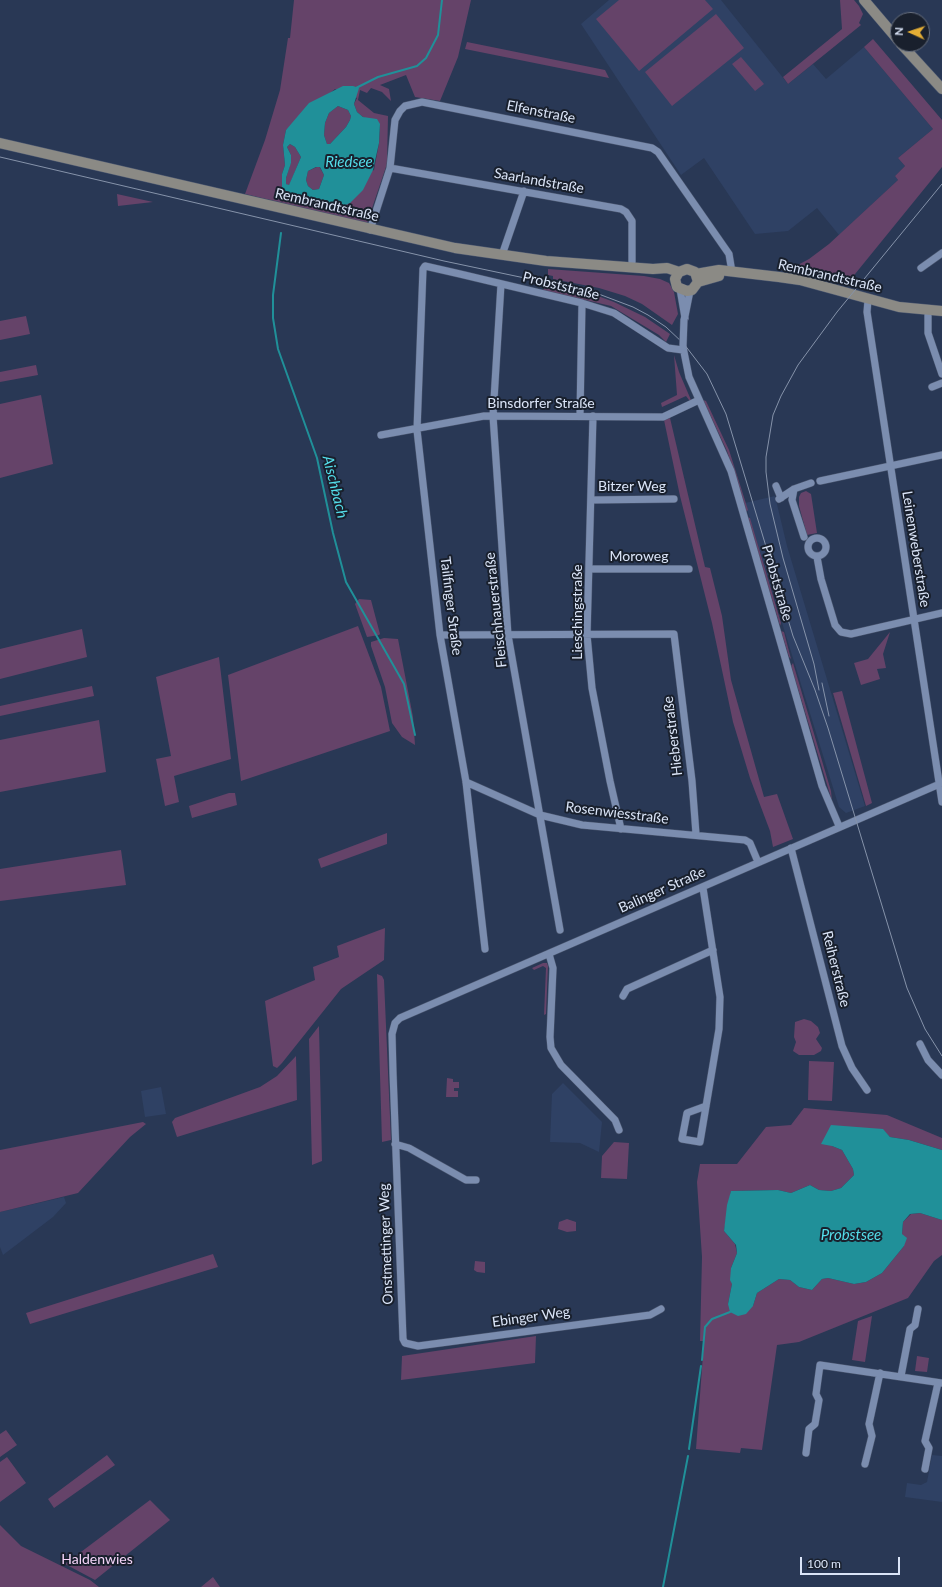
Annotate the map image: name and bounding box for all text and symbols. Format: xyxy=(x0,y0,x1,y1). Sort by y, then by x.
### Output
north arrow xyxy=(890,12,930,52)
text: N xyxy=(892,27,905,36)
street label: Elfenstraße xyxy=(505,97,577,127)
water label: Riedsee xyxy=(325,153,373,171)
street label: Saarlandstraße xyxy=(493,165,585,197)
street label: Rembrandtstraße xyxy=(273,185,381,225)
street label: Rembrandtstraße xyxy=(776,256,884,296)
street label: Probststraße xyxy=(521,268,601,304)
street label: Binsdorfer Straße xyxy=(487,395,595,411)
water label: Aischbach xyxy=(319,454,351,520)
street label: Bitzer Weg xyxy=(598,478,666,494)
street label: Leinenweberstraße xyxy=(899,490,933,608)
street label: Probststraße xyxy=(758,543,796,623)
street label: Moroweg xyxy=(610,548,668,564)
street label: Fleischhauerstraße xyxy=(482,551,510,669)
street label: Tailfinger Straße xyxy=(437,556,465,656)
street label: Lieschingstraße xyxy=(569,564,585,660)
street label: Hieberstraße xyxy=(660,695,686,777)
street label: Rosenwiesstraße xyxy=(564,798,670,828)
street label: Balinger Straße xyxy=(616,863,708,917)
street label: Reiherstraße xyxy=(818,929,854,1009)
street label: Onstmettinger Weg xyxy=(375,1183,397,1305)
water label: Probstsee xyxy=(821,1226,881,1244)
street label: Ebinger Weg xyxy=(491,1303,571,1331)
scale bar xyxy=(802,1549,902,1575)
park label: Haldenwies xyxy=(61,1551,133,1567)
text: 100 m xyxy=(807,1556,841,1571)

